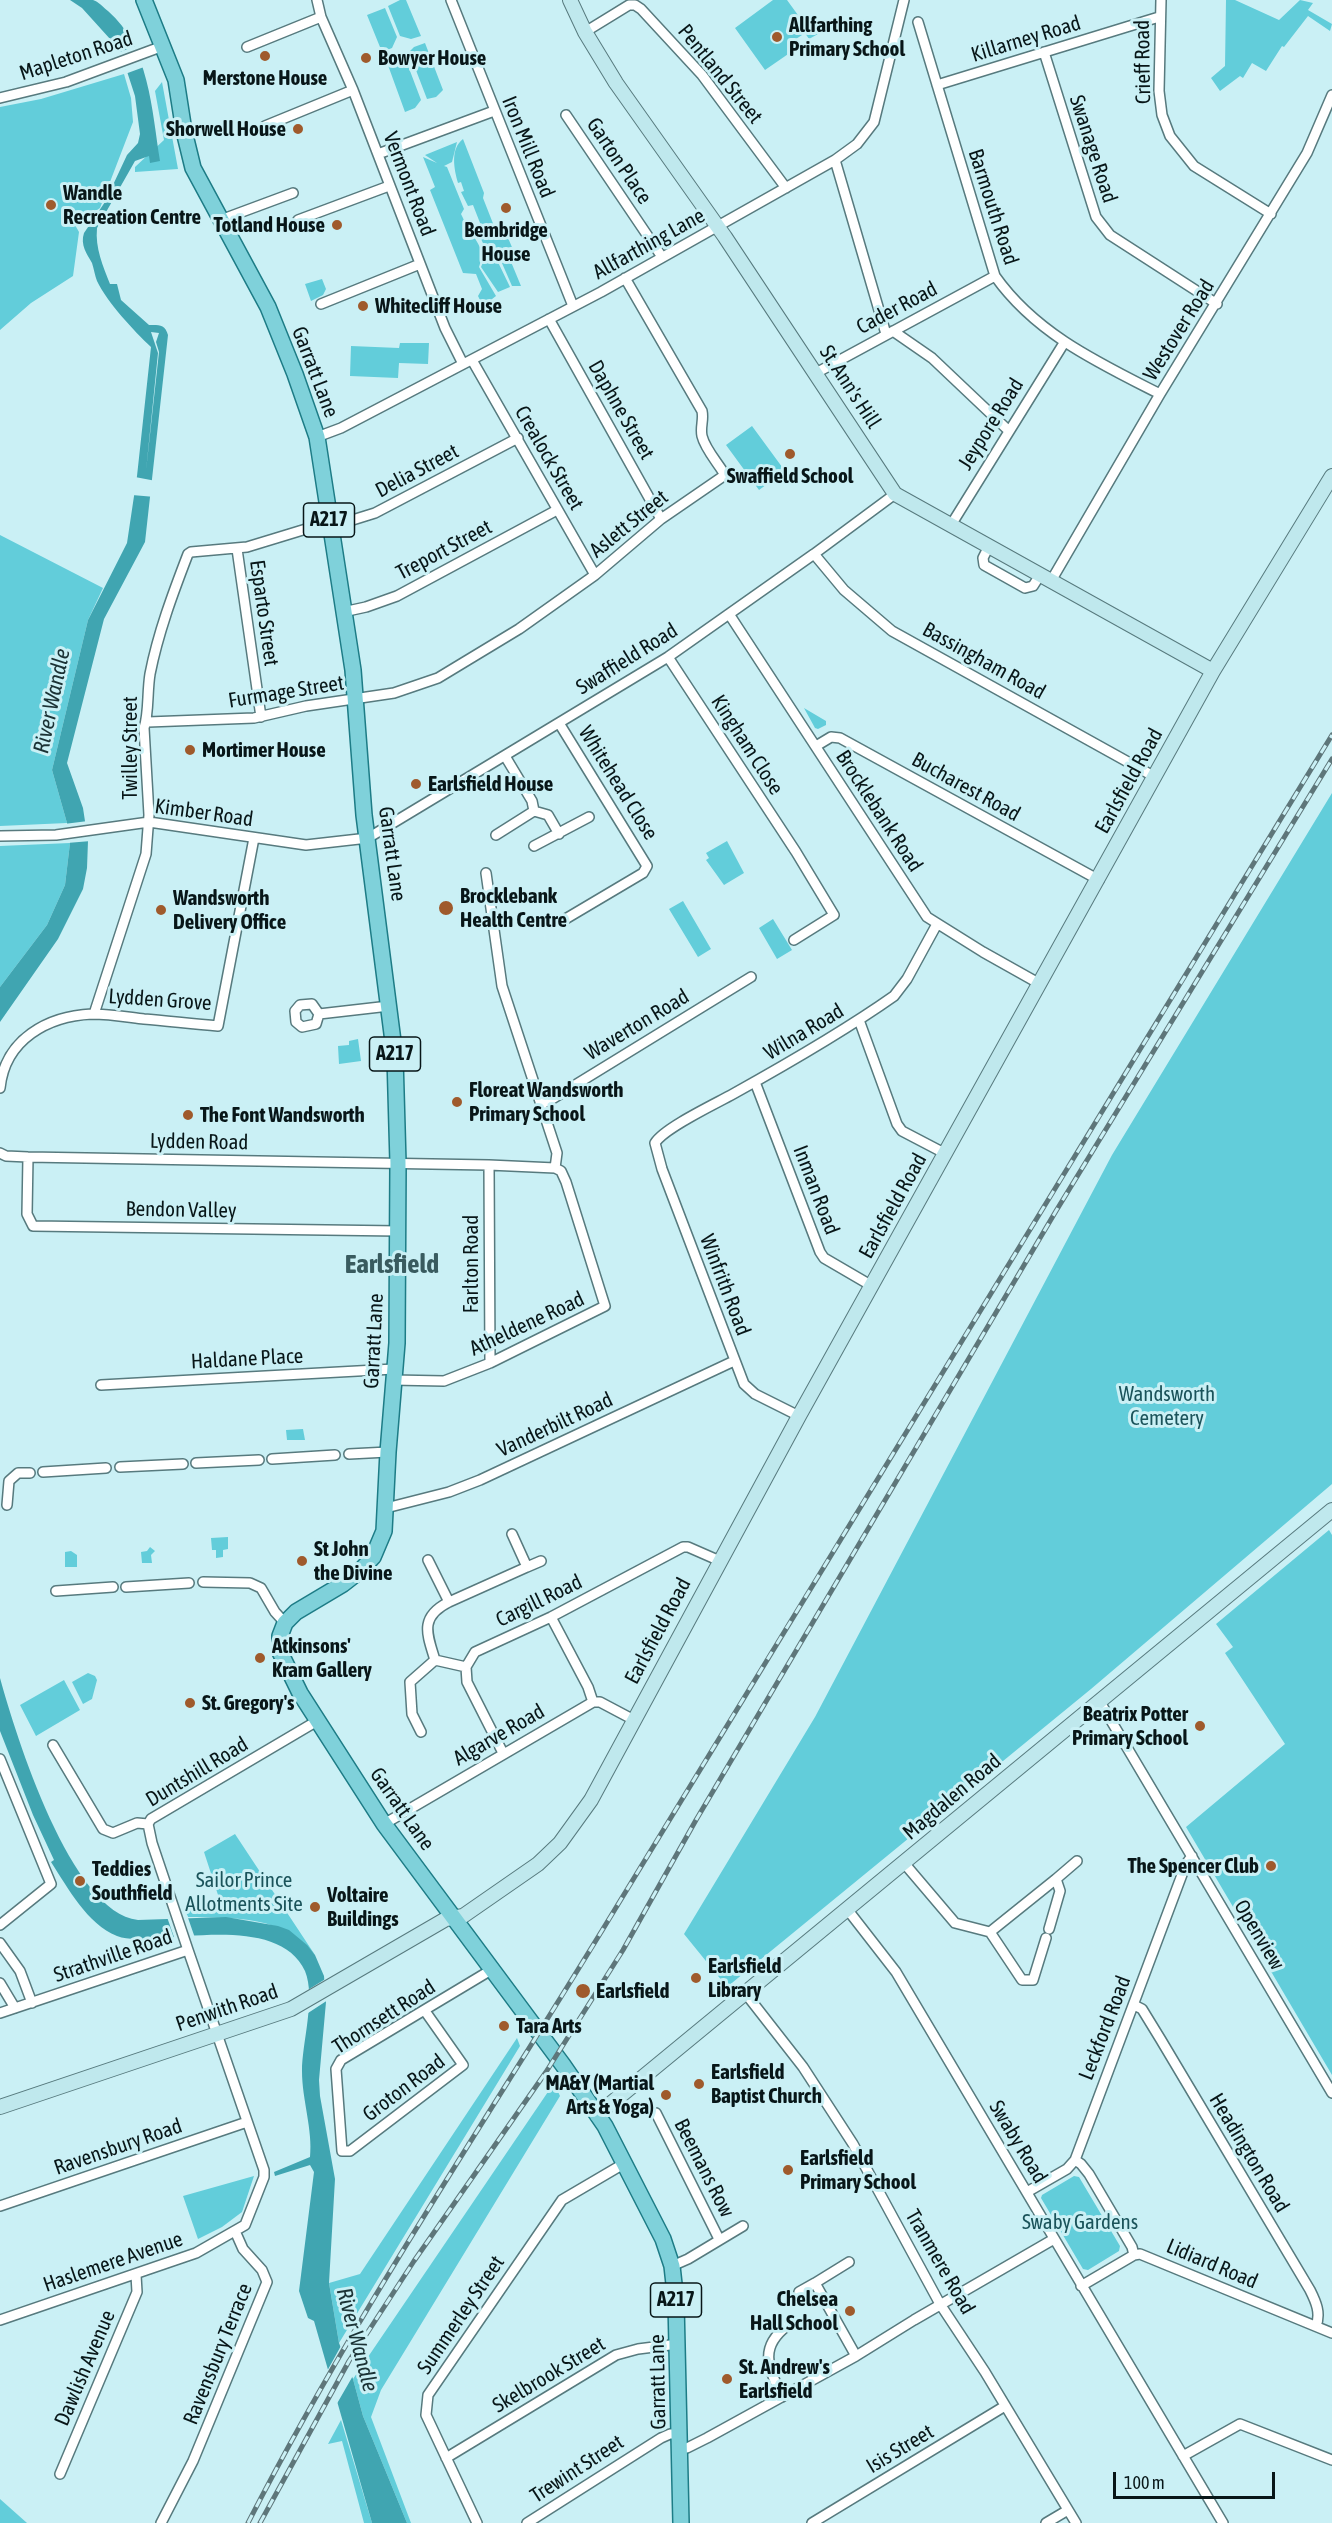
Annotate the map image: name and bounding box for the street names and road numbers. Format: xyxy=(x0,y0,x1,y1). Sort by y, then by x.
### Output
street label: Killarney Road xyxy=(968,10,1084,68)
street label: Pentland Street xyxy=(672,19,768,129)
street label: Crieff Road xyxy=(1130,20,1156,104)
street label: Mapleton Road xyxy=(16,26,136,86)
street label: Iron Mill Road xyxy=(496,92,560,202)
street label: Swanage Road xyxy=(1064,92,1122,206)
street label: Garton Place xyxy=(581,113,657,209)
street label: Vermont Road xyxy=(378,128,440,240)
street label: Barmouth Road xyxy=(962,146,1024,268)
street label: Allfarthing Lane xyxy=(589,203,709,285)
street label: Westover Road xyxy=(1138,275,1220,385)
street label: Cader Road xyxy=(852,276,942,340)
street label: Garratt Lane xyxy=(286,323,344,421)
street label: St. Ann's Hill xyxy=(814,341,886,433)
street label: Daphne Street xyxy=(583,356,659,464)
street label: Jeypore Road xyxy=(953,374,1029,474)
street label: Crealock Street xyxy=(509,401,589,515)
street label: Delia Street xyxy=(371,439,463,503)
street label: Aslett Street xyxy=(585,485,673,563)
road number: A217 xyxy=(304,503,354,537)
street label: Treport Street xyxy=(392,514,496,586)
street label: Esparto Street xyxy=(244,558,284,668)
street label: Bassingham Road xyxy=(918,617,1050,705)
street label: Swaffield Road xyxy=(572,618,682,700)
street label: Furmage Street xyxy=(226,670,346,714)
street label: Kingham Close xyxy=(705,690,789,800)
street label: Twilley Street xyxy=(117,696,143,800)
street label: Whitehead Close xyxy=(573,721,663,845)
street label: Earlsfield Road xyxy=(1090,724,1168,838)
street label: Brocklebank Road xyxy=(830,745,928,877)
street label: Bucharest Road xyxy=(907,747,1025,827)
street label: Kimber Road xyxy=(153,794,255,832)
street label: Garratt Lane xyxy=(373,805,411,903)
street label: Lydden Grove xyxy=(108,984,212,1016)
street label: Waverton Road xyxy=(580,984,694,1066)
street label: Wilna Road xyxy=(760,998,848,1066)
road number: A217 xyxy=(370,1037,420,1071)
street label: Lydden Road xyxy=(150,1129,248,1155)
street label: Inman Road xyxy=(787,1142,845,1238)
street label: Earlsfield Road xyxy=(854,1149,932,1263)
street label: Bendon Valley xyxy=(125,1196,237,1224)
street label: Farlton Road xyxy=(458,1215,484,1313)
street label: Winfrith Road xyxy=(694,1231,756,1339)
street label: Atheldene Road xyxy=(466,1286,588,1362)
street label: Garratt Lane xyxy=(359,1293,389,1389)
street label: Haldane Place xyxy=(190,1343,304,1375)
street label: Vanderbilt Road xyxy=(493,1387,617,1463)
street label: Cargill Road xyxy=(492,1569,586,1633)
street label: Earlsfield Road xyxy=(620,1574,696,1688)
street label: Algarve Road xyxy=(449,1699,549,1771)
street label: Duntshill Road xyxy=(141,1732,253,1812)
street label: Magdalen Road xyxy=(898,1749,1006,1845)
street label: Garratt Lane xyxy=(364,1763,440,1855)
street label: Openview xyxy=(1228,1895,1290,1975)
street label: Strathville Road xyxy=(50,1924,176,1988)
street label: Leckford Road xyxy=(1074,1972,1136,2084)
street label: Thornsett Road xyxy=(328,1975,440,2059)
street label: Penwith Road xyxy=(173,1979,281,2037)
street label: Groton Road xyxy=(358,2049,450,2127)
street label: Headington Road xyxy=(1204,2089,1294,2217)
street label: Swaby Road xyxy=(983,2096,1053,2188)
street label: Ravensbury Road xyxy=(51,2113,185,2181)
street label: Beemans Row xyxy=(668,2115,740,2221)
street label: Tranmere Road xyxy=(900,2205,980,2319)
street label: Haslemere Avenue xyxy=(40,2226,186,2298)
street label: Lidiard Road xyxy=(1163,2234,1261,2294)
street label: Summerley Street xyxy=(412,2251,510,2379)
street label: Ravensbury Terrace xyxy=(178,2280,258,2428)
road number: A217 xyxy=(650,2283,702,2317)
street label: Dawlish Avenue xyxy=(49,2306,121,2430)
street label: Skelbrook Street xyxy=(488,2332,610,2418)
street label: Garratt Lane xyxy=(645,2334,671,2430)
street label: Isis Street xyxy=(862,2419,938,2479)
street label: Trewint Street xyxy=(526,2430,628,2508)

